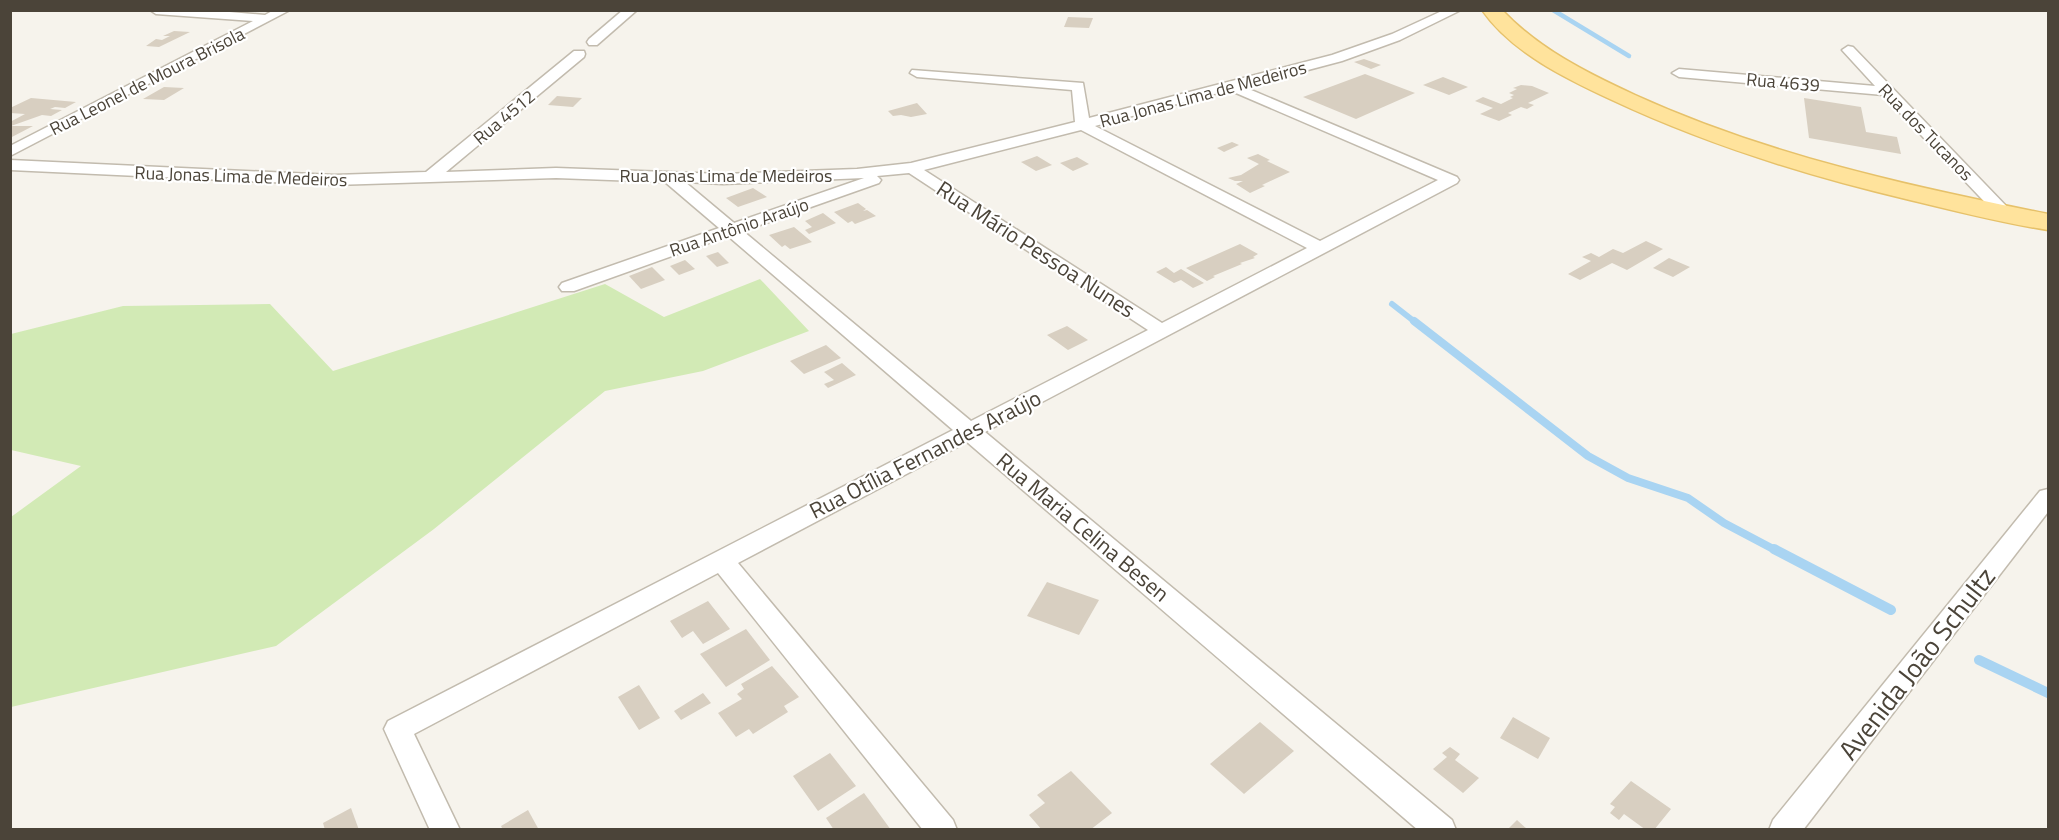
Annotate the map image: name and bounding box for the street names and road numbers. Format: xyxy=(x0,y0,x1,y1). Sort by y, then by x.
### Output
street label: Rua Leonel de Moura Brisola xyxy=(45,20,249,142)
street label: Rua Jonas Lima de Medeiros xyxy=(1097,53,1309,135)
street label: Rua 4639 xyxy=(1745,65,1821,99)
street label: Rua dos Tucanos xyxy=(1872,77,1980,187)
street label: Rua 4512 xyxy=(467,83,541,151)
street label: Rua Jonas Lima de Medeiros xyxy=(134,159,348,193)
street label: Rua Jonas Lima de Medeiros xyxy=(620,162,832,189)
street label: Rua Mário Pessoa Nunes xyxy=(930,172,1142,326)
street label: Rua Antônio Araújo xyxy=(666,191,812,263)
street label: Rua Otília Fernandes Araújo xyxy=(803,381,1047,527)
street label: Rua Maria Celina Besen xyxy=(989,444,1177,610)
street label: Avenida João Schultz xyxy=(1827,558,2005,768)

